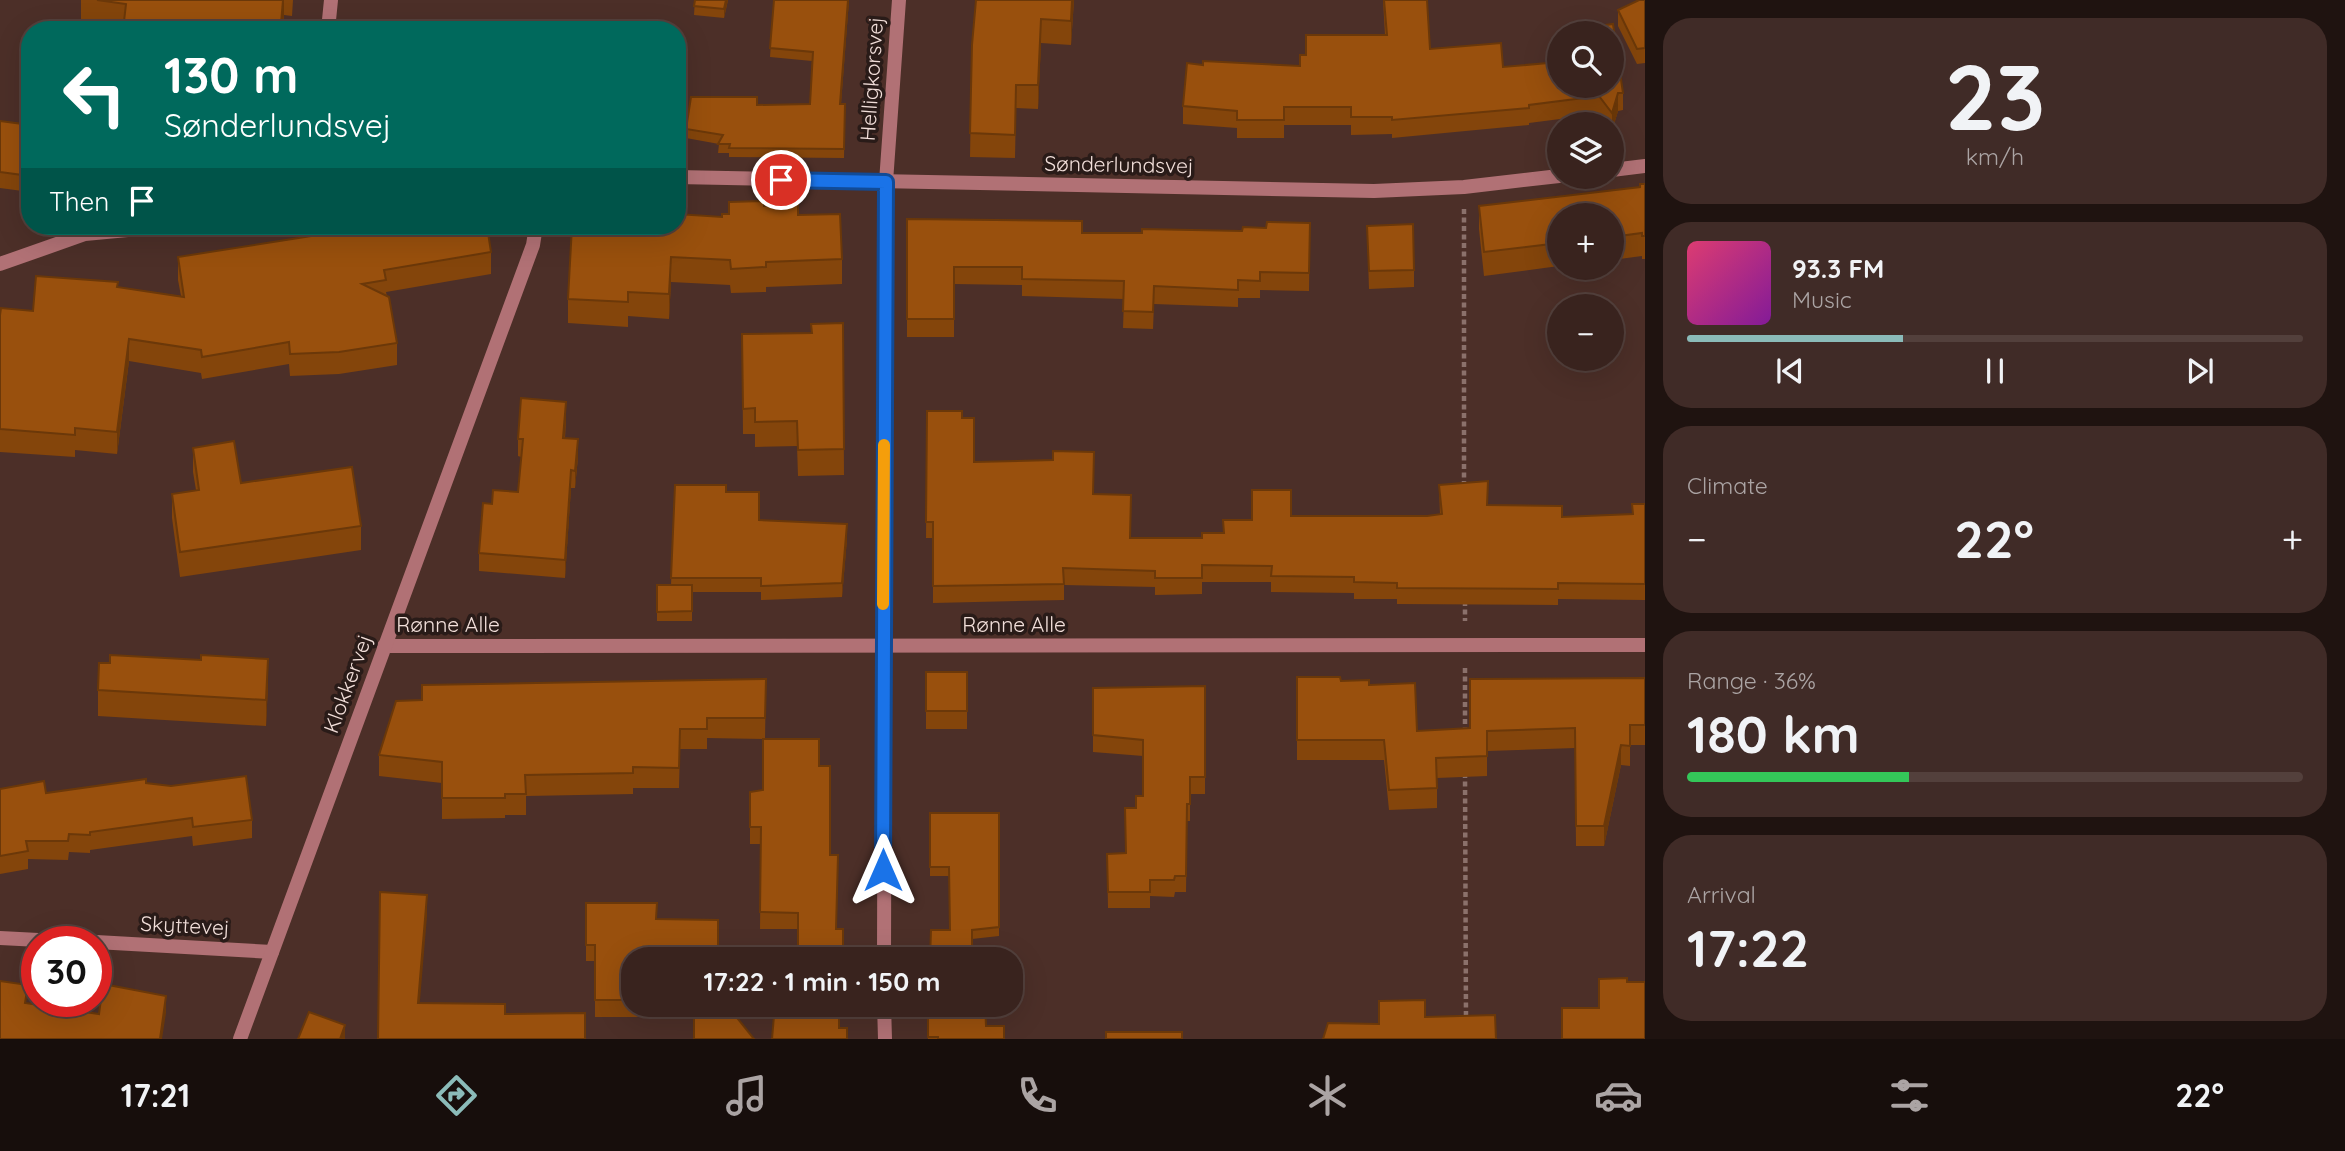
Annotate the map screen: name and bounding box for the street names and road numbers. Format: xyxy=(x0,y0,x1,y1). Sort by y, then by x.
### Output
street label: Helligkorsvej xyxy=(854,16,888,142)
street label: Sønderlundsvej xyxy=(1044,150,1194,178)
street label: Rønne Alle xyxy=(396,611,500,637)
street label: Rønne Alle xyxy=(962,611,1066,637)
street label: Klokkervej xyxy=(317,631,377,736)
street label: Skyttevej xyxy=(140,910,230,940)

